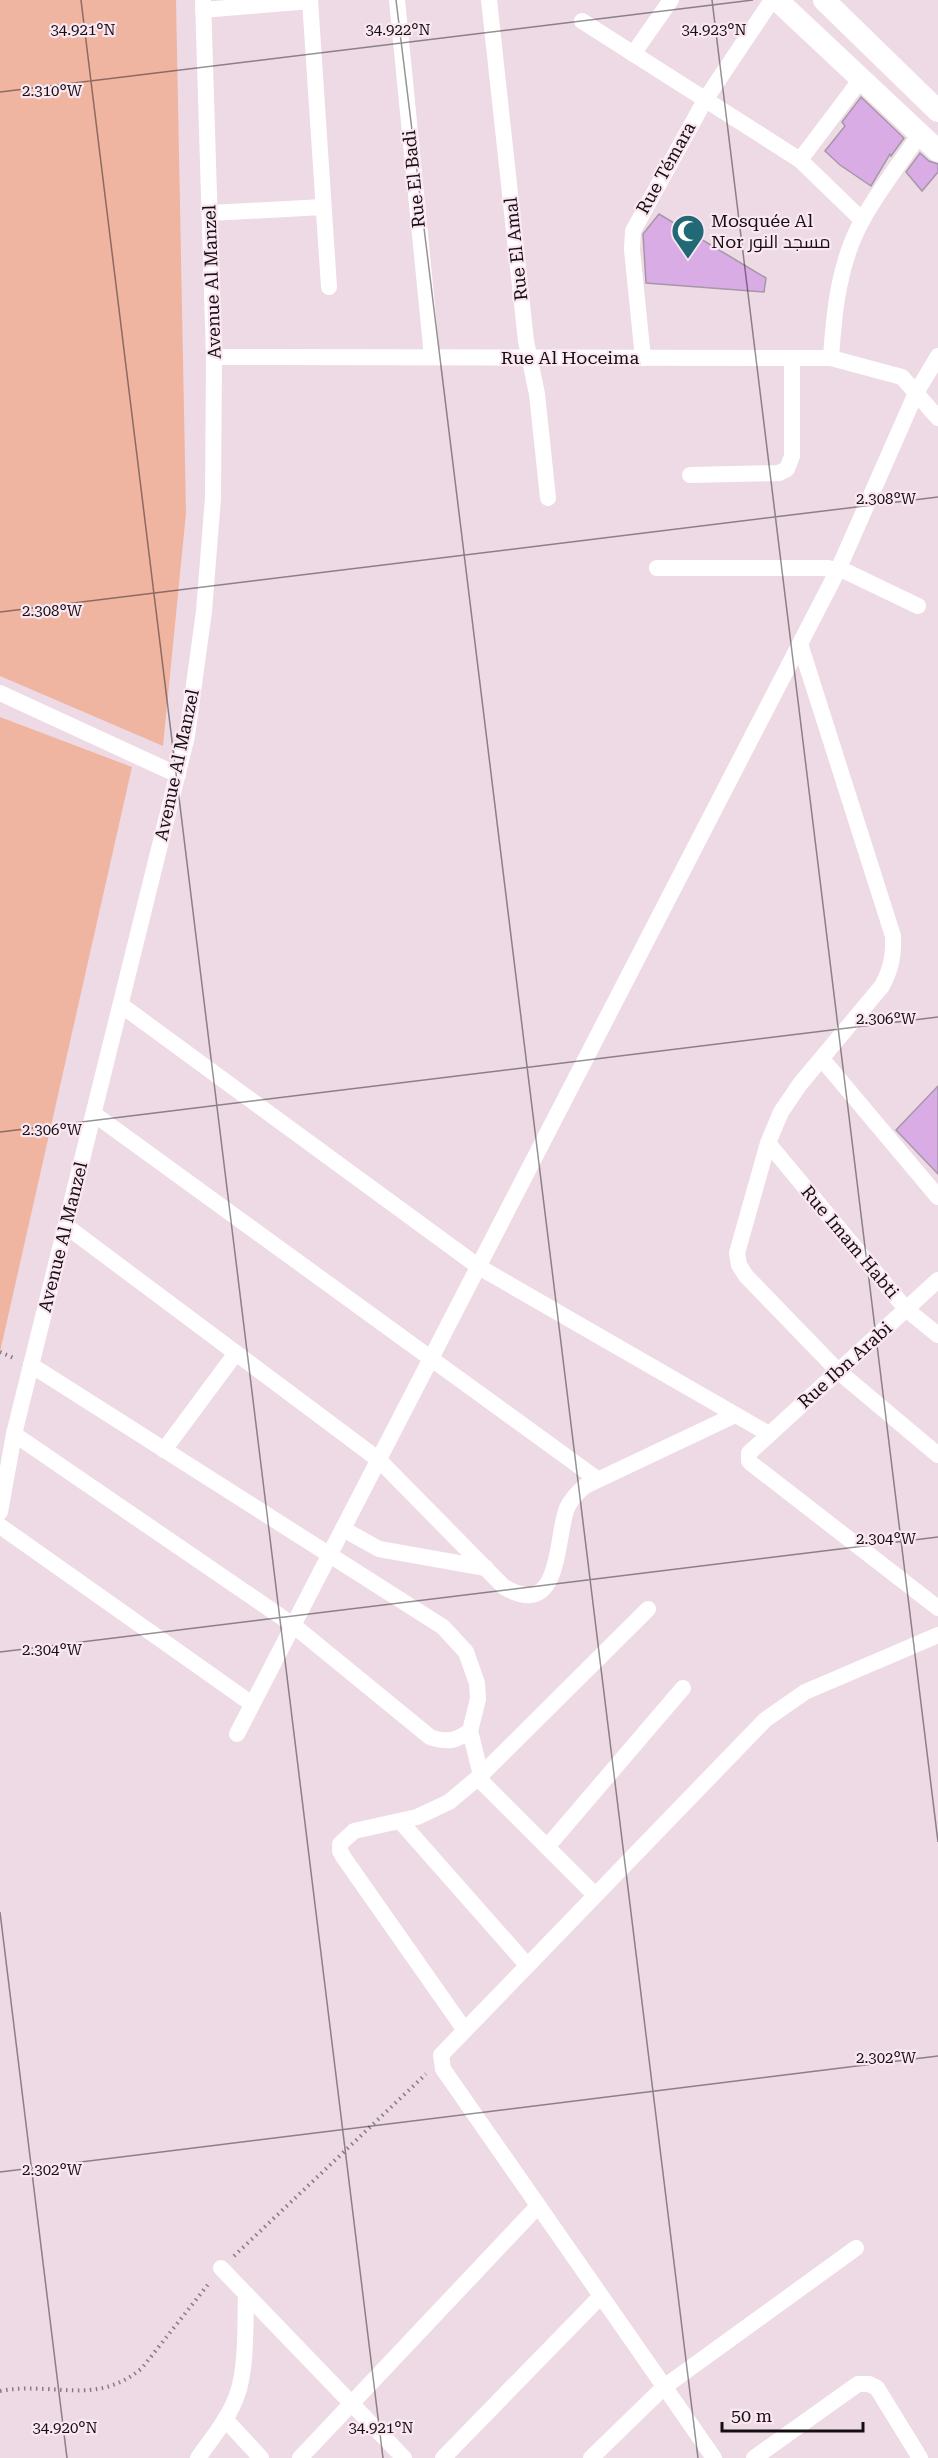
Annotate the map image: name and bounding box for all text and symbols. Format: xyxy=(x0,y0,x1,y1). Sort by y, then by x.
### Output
text: 34.921°N xyxy=(50,21,116,39)
text: 34.922°N xyxy=(365,21,431,39)
text: 34.923°N xyxy=(681,21,747,39)
text: 2.310°W xyxy=(22,82,83,100)
street label: Rue Témara xyxy=(632,118,700,217)
street label: Rue El Badi xyxy=(398,129,429,229)
street label: Rue El Amal xyxy=(500,196,531,302)
street label: Avenue Al Manzel xyxy=(198,204,225,359)
place label: Mosquée Al Nor مسجد النور xyxy=(711,210,831,253)
mosque icon: Mosquée Al Nor مسجد النور xyxy=(670,213,706,260)
street label: Rue Al Hoceima xyxy=(501,347,639,368)
text: 2.308°W xyxy=(856,490,917,508)
text: 2.308°W xyxy=(22,602,83,620)
street label: Avenue Al Manzel xyxy=(150,687,203,842)
text: 2.306°W xyxy=(856,1010,917,1028)
text: 2.306°W xyxy=(22,1121,83,1139)
street label: Avenue Al Manzel xyxy=(34,1159,91,1314)
street label: Rue Imam Habti xyxy=(797,1181,904,1302)
street label: Rue Ibn Arabi xyxy=(793,1317,896,1412)
text: 2.304°W xyxy=(856,1530,917,1548)
text: 2.304°W xyxy=(22,1641,83,1659)
text: 2.302°W xyxy=(856,2049,917,2067)
text: 2.302°W xyxy=(22,2161,83,2179)
scale bar xyxy=(722,2395,863,2433)
text: 50 m xyxy=(731,2405,772,2426)
text: 34.920°N xyxy=(32,2419,98,2437)
text: 34.921°N xyxy=(348,2419,414,2437)

